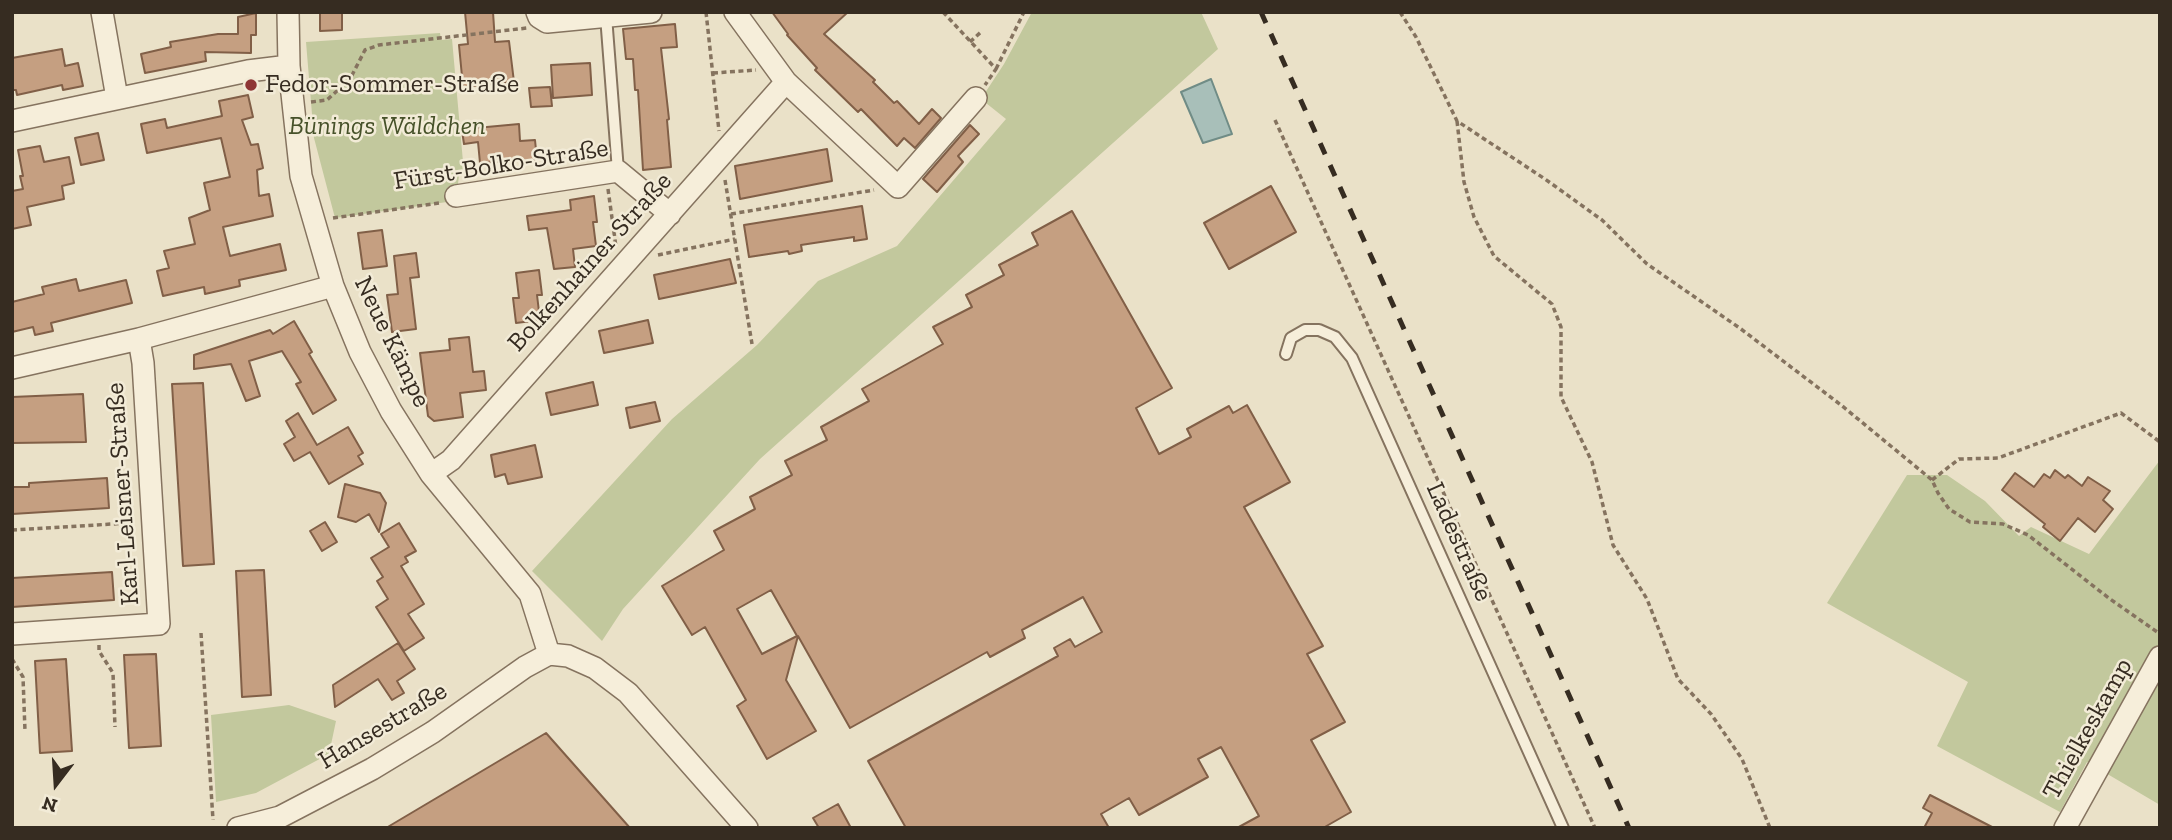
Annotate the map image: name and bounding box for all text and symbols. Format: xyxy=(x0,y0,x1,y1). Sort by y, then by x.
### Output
place label: Fedor-Sommer-Straße xyxy=(265,69,519,101)
marker: Fedor-Sommer-Straße xyxy=(243,77,259,93)
park label: Bünings Wäldchen xyxy=(288,111,486,143)
street label: Fürst-Bolko-Straße xyxy=(391,133,611,197)
street label: Bolkenhainer Straße xyxy=(501,166,679,358)
street label: Neue Kämpe xyxy=(347,271,437,413)
street label: Karl-Leisner-Straße xyxy=(100,382,146,606)
street label: Ladestraße xyxy=(1419,478,1499,606)
street label: Thielkeskamp xyxy=(2036,653,2140,805)
street label: Hansestraße xyxy=(313,676,453,776)
north arrow xyxy=(21,749,91,819)
text: N xyxy=(39,791,60,818)

